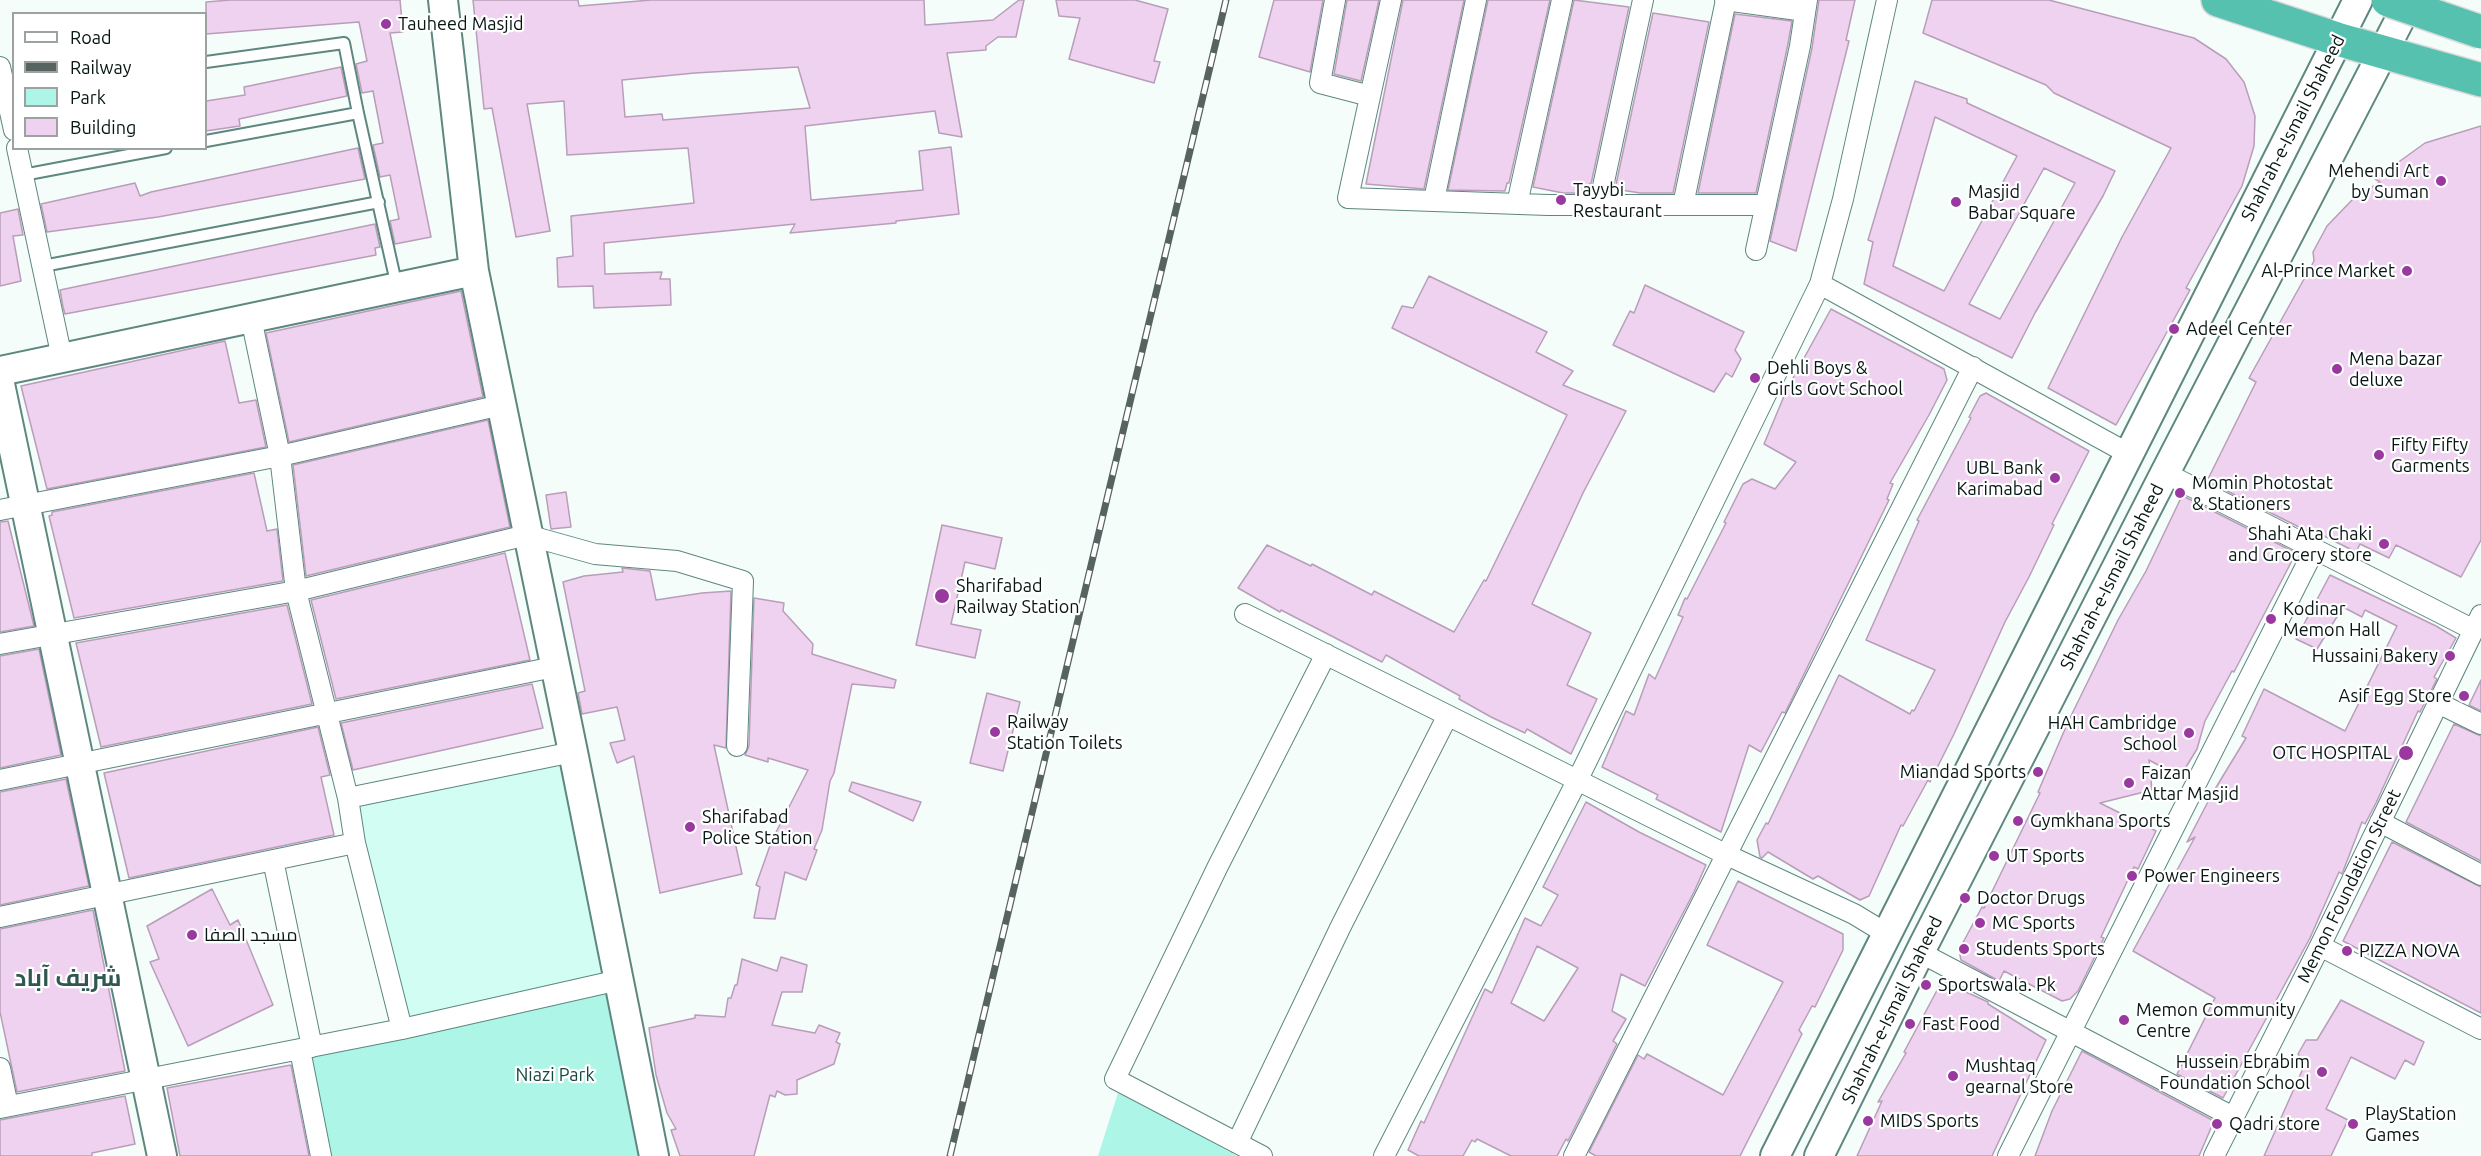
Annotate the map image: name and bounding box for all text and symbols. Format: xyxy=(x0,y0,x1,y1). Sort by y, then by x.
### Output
legend xyxy=(12,12,207,150)
place label: Tauheed Masjid xyxy=(398,13,524,35)
marker: Tauheed Masjid xyxy=(379,17,393,31)
text: Road xyxy=(70,27,112,47)
street label: Shahrah-e-Ismail Shaheed xyxy=(2237,31,2349,225)
text: Railway xyxy=(70,57,131,77)
text: Park xyxy=(70,87,106,107)
text: Building xyxy=(70,117,136,137)
place label: Mehendi Art by Suman xyxy=(2328,160,2429,202)
marker: Mehendi Art by Suman xyxy=(2434,174,2448,188)
place label: Tayybi Restaurant xyxy=(1573,179,1662,222)
place label: Masjid Babar Square xyxy=(1968,181,2076,224)
marker: Tayybi Restaurant xyxy=(1554,193,1568,207)
marker: Masjid Babar Square xyxy=(1949,195,1963,209)
place label: Al-Prince Market xyxy=(2261,260,2395,282)
marker: Al-Prince Market xyxy=(2400,264,2414,278)
place label: Adeel Center xyxy=(2186,318,2292,340)
marker: Adeel Center xyxy=(2167,322,2181,336)
place label: Mena bazar deluxe xyxy=(2349,348,2442,391)
place label: Dehli Boys & Girls Govt School xyxy=(1767,357,1903,400)
marker: Mena bazar deluxe xyxy=(2330,362,2344,376)
marker: Dehli Boys & Girls Govt School xyxy=(1748,371,1762,385)
place label: Fifty Fifty Garments xyxy=(2391,434,2470,476)
marker: Fifty Fifty Garments xyxy=(2372,448,2386,462)
place label: UBL Bank Karimabad xyxy=(1957,457,2043,500)
marker: UBL Bank Karimabad xyxy=(2048,471,2062,485)
place label: Momin Photostat & Stationers xyxy=(2192,472,2333,514)
street label: Shahrah-e-Ismail Shaheed xyxy=(2056,480,2168,674)
marker: Momin Photostat & Stationers xyxy=(2173,486,2187,500)
place label: Shahi Ata Chaki and Grocery store xyxy=(2228,523,2372,566)
marker: Shahi Ata Chaki and Grocery store xyxy=(2377,537,2391,551)
place label: Sharifabad Railway Station xyxy=(956,575,1079,618)
marker: Sharifabad Railway Station xyxy=(933,587,951,605)
place label: Kodinar Memon Hall xyxy=(2283,598,2380,640)
marker: Kodinar Memon Hall xyxy=(2264,612,2278,626)
place label: Hussaini Bakery xyxy=(2312,645,2438,667)
marker: Hussaini Bakery xyxy=(2443,649,2457,663)
place label: Asif Egg Store xyxy=(2338,685,2452,707)
marker: Asif Egg Store xyxy=(2457,689,2471,703)
place label: Railway Station Toilets xyxy=(1007,711,1123,754)
place label: HAH Cambridge School xyxy=(2048,712,2177,754)
marker: Railway Station Toilets xyxy=(988,725,1002,739)
marker: HAH Cambridge School xyxy=(2182,726,2196,740)
place label: OTC HOSPITAL xyxy=(2272,742,2392,764)
marker: OTC HOSPITAL xyxy=(2397,744,2415,762)
place label: Miandad Sports xyxy=(1900,761,2026,783)
place label: Faizan Attar Masjid xyxy=(2141,762,2239,804)
marker: Miandad Sports xyxy=(2031,765,2045,779)
marker: Faizan Attar Masjid xyxy=(2122,776,2136,790)
street label: Memon Foundation Street xyxy=(2293,786,2405,986)
place label: Sharifabad Police Station xyxy=(702,806,813,848)
place label: Gymkhana Sports xyxy=(2030,810,2170,832)
marker: Gymkhana Sports xyxy=(2011,814,2025,828)
marker: Sharifabad Police Station xyxy=(683,820,697,834)
place label: UT Sports xyxy=(2006,845,2085,867)
marker: UT Sports xyxy=(1987,849,2001,863)
place label: Power Engineers xyxy=(2144,865,2280,887)
marker: Power Engineers xyxy=(2125,869,2139,883)
place label: Doctor Drugs xyxy=(1977,887,2085,909)
marker: Doctor Drugs xyxy=(1958,891,1972,905)
place label: MC Sports xyxy=(1992,912,2075,934)
street label: Shahrah-e-Ismail Shaheed xyxy=(1837,913,1947,1107)
marker: MC Sports xyxy=(1973,916,1987,930)
place label: مسجد الصفا xyxy=(204,924,298,946)
marker: مسجد الصفا xyxy=(185,928,199,942)
place label: Students Sports xyxy=(1976,938,2105,960)
place label: PIZZA NOVA xyxy=(2359,940,2460,962)
marker: Students Sports xyxy=(1957,942,1971,956)
marker: PIZZA NOVA xyxy=(2340,944,2354,958)
district label: شريف آباد xyxy=(14,964,122,992)
place label: Sportswala. Pk xyxy=(1938,974,2056,996)
marker: Sportswala. Pk xyxy=(1919,978,1933,992)
place label: Memon Community Centre xyxy=(2136,999,2295,1042)
place label: Fast Food xyxy=(1922,1013,2000,1035)
marker: Memon Community Centre xyxy=(2117,1013,2131,1027)
marker: Fast Food xyxy=(1903,1017,1917,1031)
place label: Hussein Ebrabim Foundation School xyxy=(2159,1051,2310,1094)
place label: Mushtaq gearnal Store xyxy=(1965,1055,2073,1098)
park label: Niazi Park xyxy=(515,1064,595,1086)
marker: Hussein Ebrabim Foundation School xyxy=(2315,1065,2329,1079)
marker: Mushtaq gearnal Store xyxy=(1946,1069,1960,1083)
place label: PlayStation Games xyxy=(2365,1103,2456,1146)
place label: MIDS Sports xyxy=(1880,1110,1979,1132)
place label: Qadri store xyxy=(2229,1113,2320,1135)
marker: MIDS Sports xyxy=(1861,1114,1875,1128)
marker: Qadri store xyxy=(2210,1117,2224,1131)
marker: PlayStation Games xyxy=(2346,1117,2360,1131)

